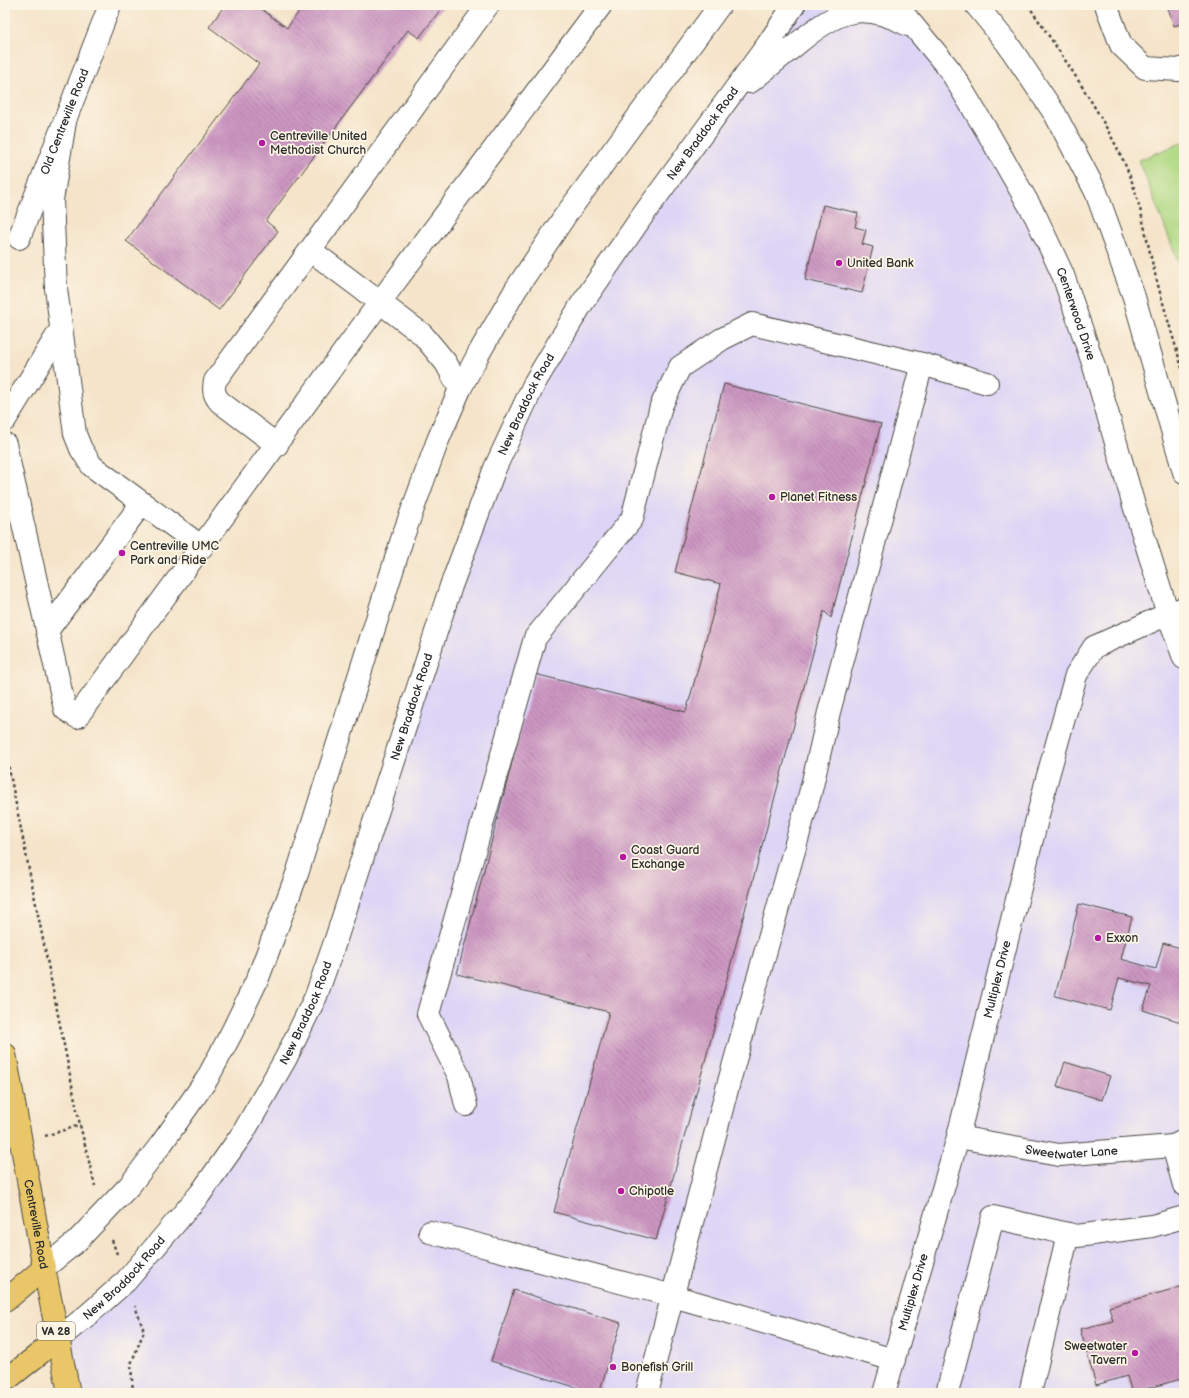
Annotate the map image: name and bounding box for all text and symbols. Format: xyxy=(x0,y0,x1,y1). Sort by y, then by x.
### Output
street label: Old Centreville Road xyxy=(37,67,92,177)
street label: New Braddock Road xyxy=(664,84,742,183)
place label: Centreville United Methodist Church xyxy=(270,129,367,158)
marker: Centreville United Methodist Church xyxy=(257,138,267,148)
place label: United Bank xyxy=(847,256,914,271)
marker: United Bank xyxy=(834,258,844,268)
street label: Centerwood Drive xyxy=(1052,265,1098,362)
street label: New Braddock Road xyxy=(495,351,558,458)
place label: Planet Fitness xyxy=(780,490,857,505)
marker: Planet Fitness xyxy=(767,492,777,502)
place label: Centreville UMC Park and Ride xyxy=(130,539,220,568)
marker: Centreville UMC Park and Ride xyxy=(117,548,127,558)
street label: New Braddock Road xyxy=(388,652,437,763)
place label: Coast Guard Exchange xyxy=(631,843,700,872)
marker: Coast Guard Exchange xyxy=(618,852,628,862)
place label: Exxon xyxy=(1106,931,1139,946)
marker: Exxon xyxy=(1093,933,1103,943)
street label: Multiplex Drive xyxy=(981,939,1015,1020)
street label: New Braddock Road xyxy=(277,959,336,1068)
street label: Sweetwater Lane xyxy=(1024,1142,1118,1163)
street label: Centreville Road xyxy=(20,1178,51,1270)
place label: Chipotle xyxy=(629,1184,674,1199)
marker: Chipotle xyxy=(616,1186,626,1196)
street label: New Braddock Road xyxy=(80,1233,169,1324)
street label: Multiplex Drive xyxy=(895,1252,932,1333)
road number: VA 28 xyxy=(37,1322,75,1340)
place label: Sweetwater Tavern xyxy=(1064,1339,1128,1368)
marker: Sweetwater Tavern xyxy=(1130,1348,1140,1358)
place label: Bonefish Grill xyxy=(621,1360,693,1375)
marker: Bonefish Grill xyxy=(608,1362,618,1372)

